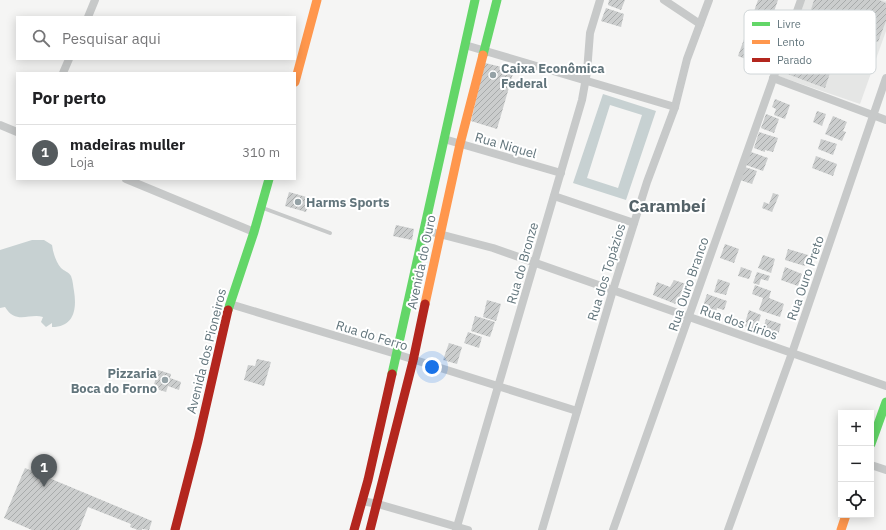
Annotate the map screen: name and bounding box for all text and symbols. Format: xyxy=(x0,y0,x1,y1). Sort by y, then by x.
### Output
legend xyxy=(744,10,876,74)
search box xyxy=(16,16,296,60)
text: Livre xyxy=(777,17,801,31)
icon: search xyxy=(30,27,52,49)
text: Pesquisar aqui xyxy=(62,29,161,48)
text: Lento xyxy=(777,35,805,49)
text: Parado xyxy=(777,53,812,67)
place label: Caixa Econômica Federal xyxy=(501,60,605,92)
marker: Caixa Econômica Federal xyxy=(488,70,498,80)
text: Por perto xyxy=(32,87,106,109)
street label: Rua Niquel xyxy=(473,129,539,163)
text: madeiras muller xyxy=(70,135,185,154)
text: 1 xyxy=(41,144,49,161)
text: 310 m xyxy=(242,144,280,161)
text: Loja xyxy=(70,154,94,171)
place label: Harms Sports xyxy=(306,194,390,211)
district label: Carambeí xyxy=(629,195,706,217)
marker: Harms Sports xyxy=(293,197,303,207)
street label: Avenida do Ouro xyxy=(403,213,440,311)
street label: Rua do Bronze xyxy=(503,220,542,306)
street label: Rua dos Topázios xyxy=(584,221,629,323)
street label: Rua Ouro Preto xyxy=(783,233,828,323)
street label: Rua Ouro Branco xyxy=(664,235,713,334)
street label: Avenida dos Pioneiros xyxy=(183,287,230,415)
street label: Rua dos Lírios xyxy=(698,301,780,344)
street label: Rua do Ferro xyxy=(334,316,410,354)
your location xyxy=(422,357,442,377)
place label: Pizzaria Boca do Forno xyxy=(71,365,157,397)
marker: Pizzaria Boca do Forno xyxy=(160,375,170,385)
map controls xyxy=(838,410,874,518)
button: + xyxy=(838,410,874,446)
button: − xyxy=(838,446,874,482)
pin: 1 xyxy=(31,454,57,487)
button: locate xyxy=(838,482,874,518)

